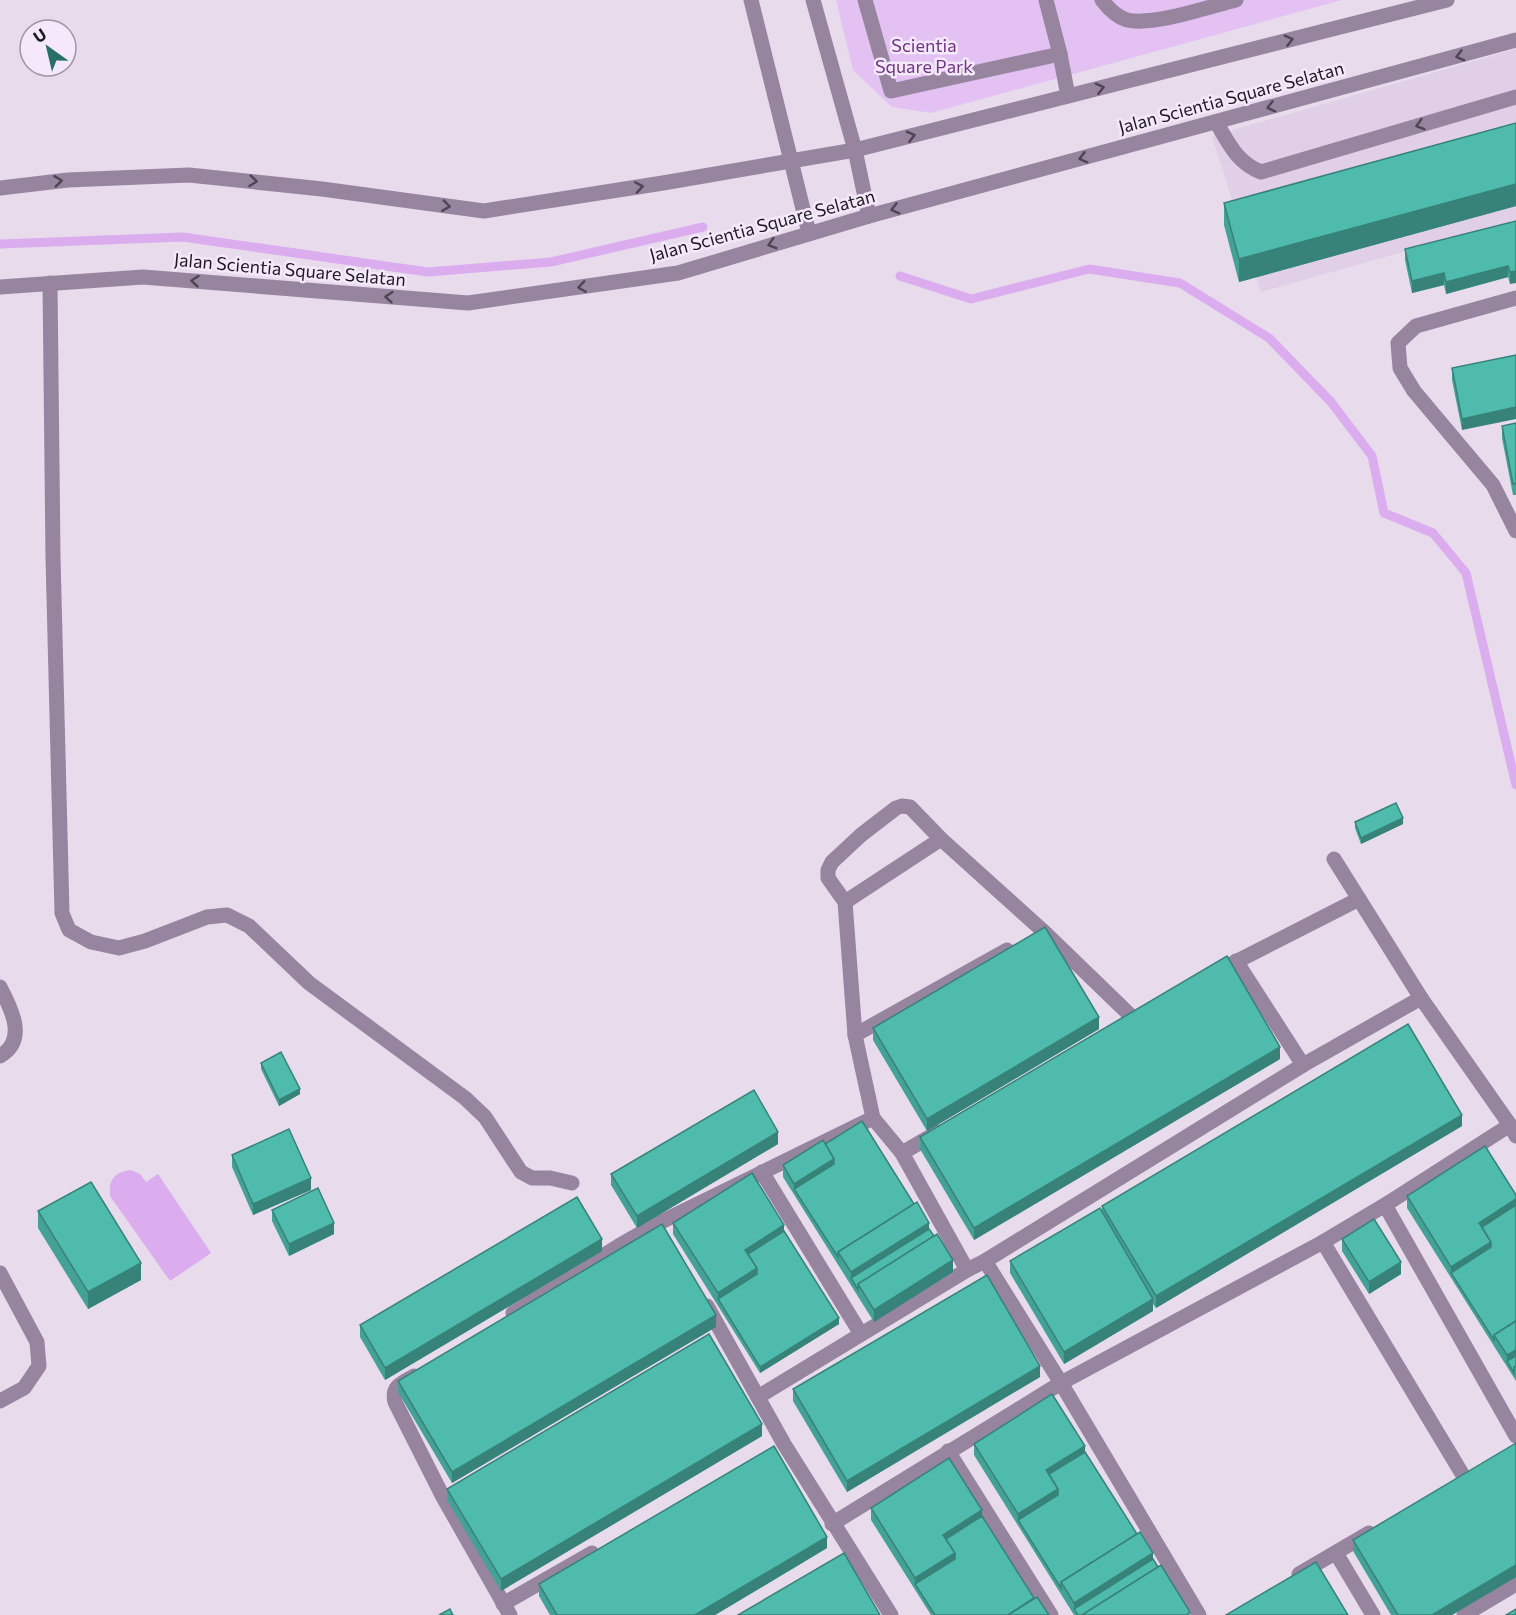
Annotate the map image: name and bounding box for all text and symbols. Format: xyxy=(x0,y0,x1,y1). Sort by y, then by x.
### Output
north arrow xyxy=(18,18,78,78)
text: U xyxy=(29,24,49,46)
park label: Scientia Square Park xyxy=(875,34,973,77)
one-way arrow xyxy=(1283,35,1294,47)
one-way arrow xyxy=(1455,48,1465,61)
street label: Jalan Scientia Square Selatan xyxy=(1116,56,1346,138)
one-way arrow xyxy=(1095,82,1105,95)
one-way arrow xyxy=(1266,99,1276,112)
one-way arrow xyxy=(1415,118,1426,130)
one-way arrow xyxy=(906,130,916,143)
one-way arrow xyxy=(1078,150,1088,163)
one-way arrow xyxy=(248,174,257,187)
one-way arrow xyxy=(53,175,63,187)
one-way arrow xyxy=(634,181,643,193)
street label: Jalan Scientia Square Selatan xyxy=(647,184,877,266)
one-way arrow xyxy=(441,199,451,211)
one-way arrow xyxy=(890,202,901,214)
one-way arrow xyxy=(767,237,778,249)
street label: Jalan Scientia Square Selatan xyxy=(173,248,407,290)
one-way arrow xyxy=(190,275,199,288)
one-way arrow xyxy=(578,280,587,292)
one-way arrow xyxy=(384,291,394,304)

